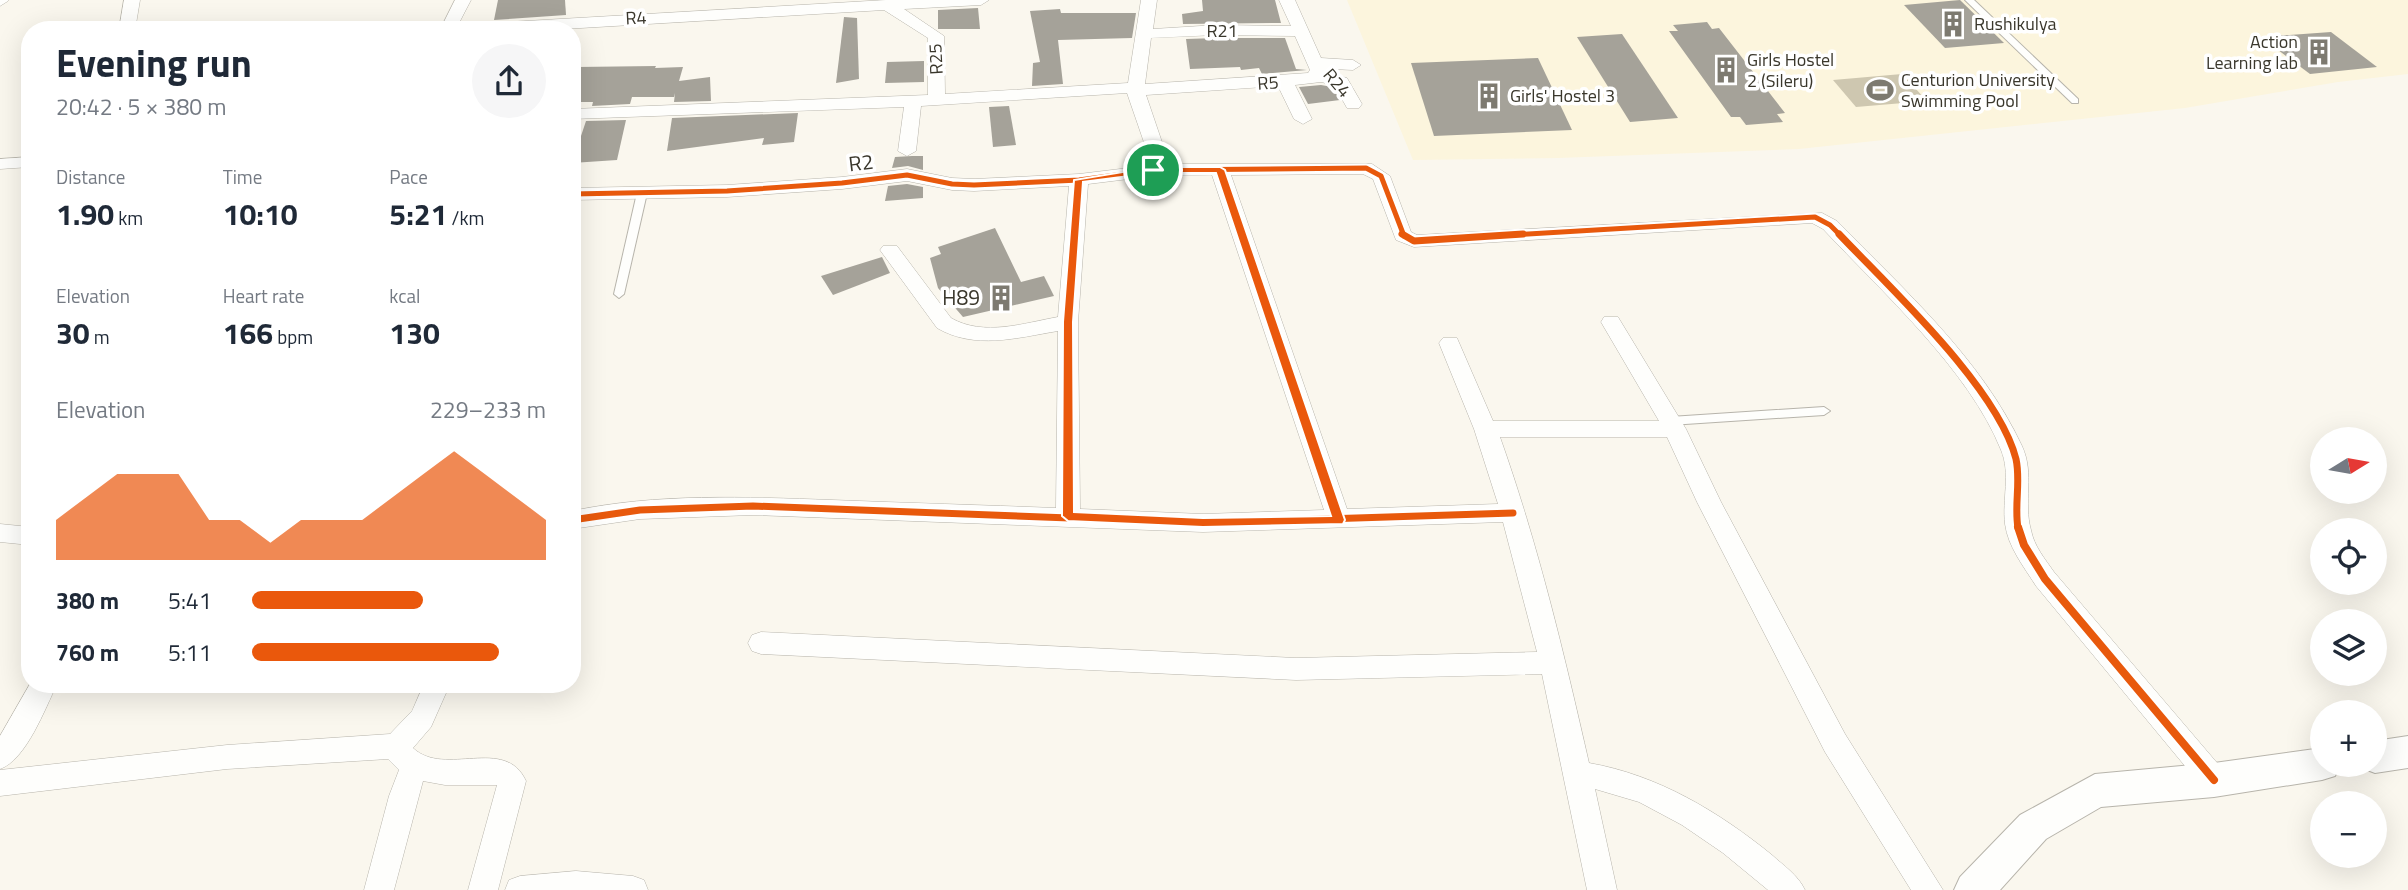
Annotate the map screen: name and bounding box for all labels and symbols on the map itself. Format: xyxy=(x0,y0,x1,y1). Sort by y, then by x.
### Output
street label: R4 xyxy=(625,3,647,32)
building icon: Rushikulya xyxy=(1938,9,1968,39)
place label: Rushikulya xyxy=(1974,10,2056,37)
street label: R21 xyxy=(1206,17,1238,44)
place label: Action Learning lab xyxy=(2206,28,2298,76)
building icon: Action Learning lab xyxy=(2304,37,2334,67)
street label: R25 xyxy=(921,43,950,75)
place label: Girls Hostel 2 (Sileru) xyxy=(1747,46,1834,94)
building icon: Girls Hostel 2 (Sileru) xyxy=(1711,55,1741,85)
street label: R24 xyxy=(1317,62,1358,103)
place label: Centurion University Swimming Pool xyxy=(1901,66,2055,114)
street label: R5 xyxy=(1256,68,1279,97)
sports icon: Centurion University Swimming Pool xyxy=(1865,75,1895,105)
building icon: Girls' Hostel 3 xyxy=(1474,81,1504,111)
place label: Girls' Hostel 3 xyxy=(1510,82,1615,109)
pin xyxy=(1123,140,1183,200)
street label: R2 xyxy=(847,145,875,179)
place label: H89 xyxy=(942,281,980,313)
building icon: H89 xyxy=(986,283,1016,313)
north arrow xyxy=(2310,427,2387,504)

